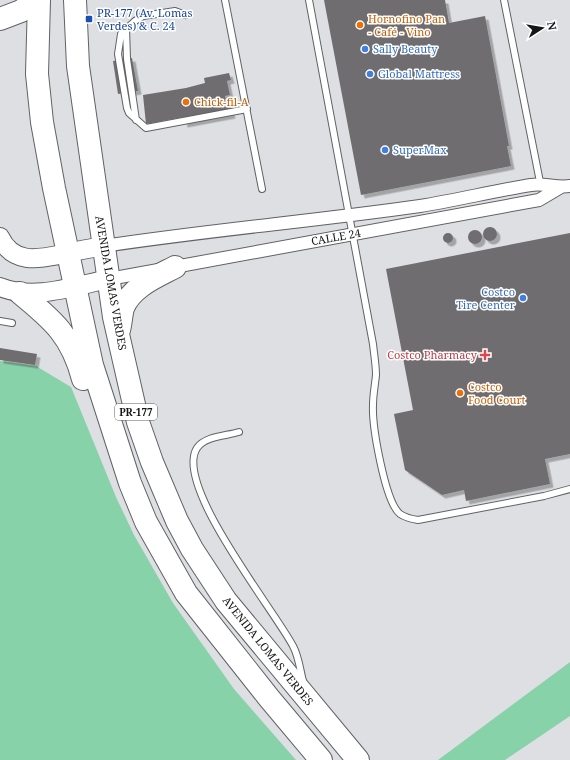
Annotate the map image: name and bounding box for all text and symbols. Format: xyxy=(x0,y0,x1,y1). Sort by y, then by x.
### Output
place label: PR-177 (Av. Lomas Verdes) & C. 24 xyxy=(97,5,192,33)
north arrow xyxy=(522,8,562,48)
place label: Hornofino Pan - Café - Vino xyxy=(368,11,445,39)
marker: PR-177 (Av. Lomas Verdes) & C. 24 xyxy=(84,14,94,24)
marker: Hornofino Pan - Café - Vino xyxy=(355,20,365,30)
text: N xyxy=(544,20,561,32)
place label: Sally Beauty xyxy=(373,41,438,56)
marker: Sally Beauty xyxy=(360,44,370,54)
place label: Global Mattress xyxy=(378,66,460,81)
marker: Global Mattress xyxy=(365,69,375,79)
place label: Chick-fil-A xyxy=(194,94,249,109)
marker: Chick-fil-A xyxy=(181,97,191,107)
place label: SuperMax xyxy=(393,142,447,157)
marker: SuperMax xyxy=(380,145,390,155)
street label: AVENIDA LOMAS VERDES xyxy=(92,215,131,351)
street label: CALLE 24 xyxy=(310,225,362,248)
place label: Costco Tire Center xyxy=(456,284,516,312)
marker: Costco Tire Center xyxy=(518,293,528,303)
place label: Costco Pharmacy xyxy=(387,347,478,362)
marker: Costco Pharmacy xyxy=(480,350,490,360)
place label: Costco Food Court xyxy=(468,379,526,407)
marker: Costco Food Court xyxy=(455,388,465,398)
road number: PR-177 xyxy=(115,404,157,420)
street label: AVENIDA LOMAS VERDES xyxy=(220,593,317,708)

